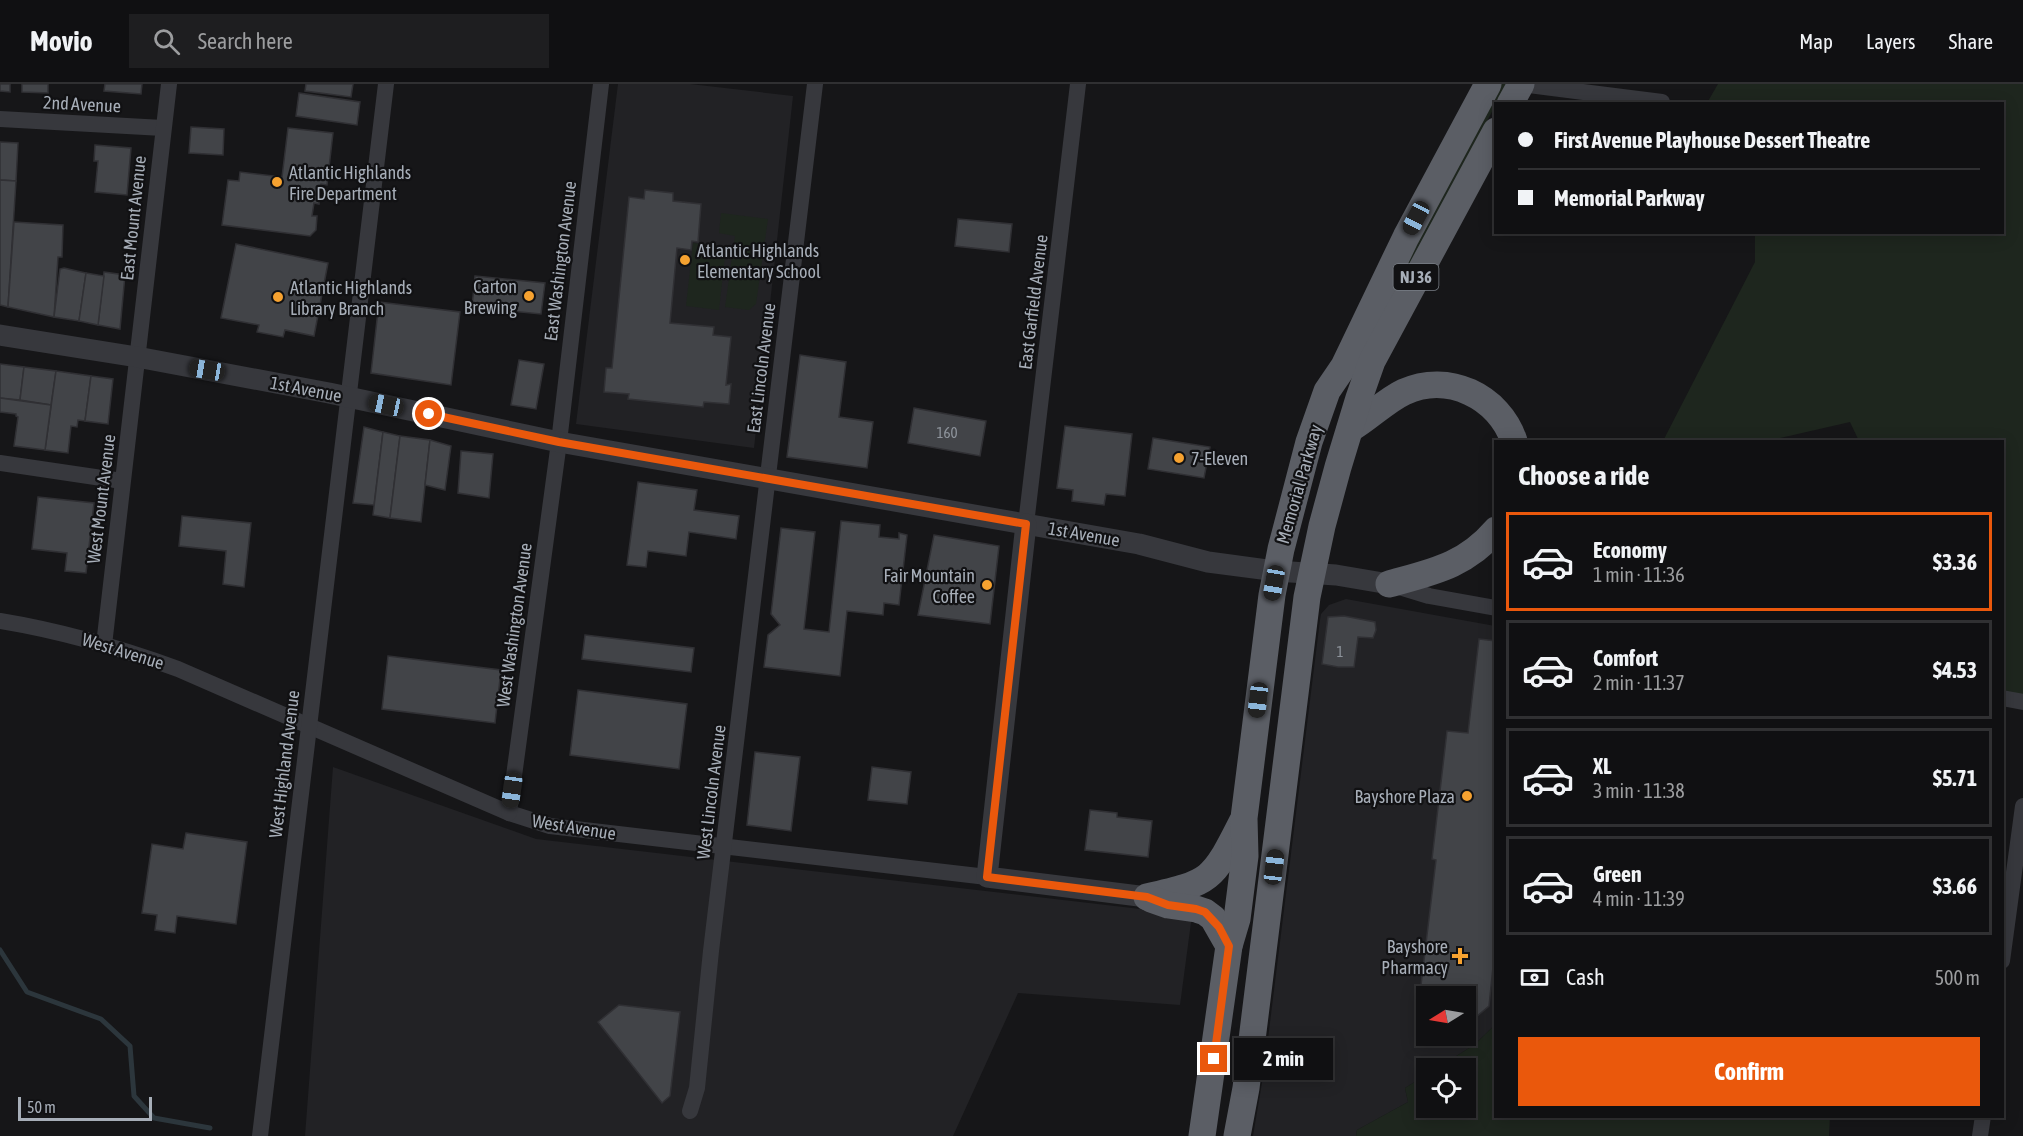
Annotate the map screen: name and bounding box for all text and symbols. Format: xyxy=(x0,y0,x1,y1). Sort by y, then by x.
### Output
search box xyxy=(129,14,549,68)
text: Movio xyxy=(30,25,93,57)
icon: search xyxy=(150,25,183,58)
text: Search here xyxy=(198,28,293,54)
text: Map xyxy=(1799,29,1833,53)
text: Layers xyxy=(1866,29,1916,53)
text: Share xyxy=(1949,29,1993,53)
street label: 2nd Avenue xyxy=(42,91,122,117)
text: First Avenue Playhouse Dessert Theatre xyxy=(1554,127,1870,153)
street label: East Mount Avenue xyxy=(116,155,150,281)
place label: Atlantic Highlands Fire Department xyxy=(289,162,411,204)
marker: Atlantic Highlands Fire Department xyxy=(270,175,284,189)
street label: East Washington Avenue xyxy=(540,180,580,342)
text: Memorial Parkway xyxy=(1554,185,1704,211)
car xyxy=(1400,198,1432,238)
street label: East Garfield Avenue xyxy=(1014,233,1052,371)
place label: Atlantic Highlands Elementary School xyxy=(697,240,821,282)
marker: Atlantic Highlands Elementary School xyxy=(678,253,692,267)
road number: NJ 36 xyxy=(1394,264,1438,290)
place label: Carton Brewing xyxy=(464,276,517,318)
place label: Atlantic Highlands Library Branch xyxy=(290,277,412,319)
marker: Carton Brewing xyxy=(522,289,536,303)
marker: Atlantic Highlands Library Branch xyxy=(271,290,285,304)
street label: East Lincoln Avenue xyxy=(743,302,779,434)
car xyxy=(188,358,226,382)
street label: 1st Avenue xyxy=(269,372,343,406)
car xyxy=(367,392,405,418)
route start xyxy=(415,400,442,427)
street label: Memorial Parkway xyxy=(1272,422,1326,546)
house number: 160 xyxy=(936,424,958,441)
street label: West Mount Avenue xyxy=(83,433,119,565)
place label: 7-Eleven xyxy=(1191,448,1248,469)
marker: 7-Eleven xyxy=(1172,451,1186,465)
text: Choose a ride xyxy=(1518,460,1650,491)
street label: 1st Avenue xyxy=(1047,517,1121,551)
icon: car xyxy=(1521,535,1575,589)
text: Economy xyxy=(1593,537,1667,563)
street label: West Washington Avenue xyxy=(492,541,536,709)
text: $3.36 xyxy=(1933,549,1977,575)
text: 1 min · 11:36 xyxy=(1593,563,1685,586)
car xyxy=(1262,564,1286,602)
place label: Fair Mountain Coffee xyxy=(883,565,975,607)
marker: Fair Mountain Coffee xyxy=(980,578,994,592)
street label: West Avenue xyxy=(80,629,166,673)
house number: 1 xyxy=(1336,643,1344,660)
icon: car xyxy=(1521,643,1575,697)
text: Comfort xyxy=(1593,645,1658,671)
text: $4.53 xyxy=(1933,657,1977,683)
text: 2 min · 11:37 xyxy=(1593,671,1685,694)
car xyxy=(1247,681,1269,719)
street label: West Highland Avenue xyxy=(265,689,303,839)
street label: West Lincoln Avenue xyxy=(692,724,730,860)
icon: car xyxy=(1521,751,1575,805)
text: XL xyxy=(1593,753,1611,779)
text: $5.71 xyxy=(1933,765,1977,791)
car xyxy=(501,771,523,809)
text: 3 min · 11:38 xyxy=(1593,779,1685,802)
place label: Bayshore Plaza xyxy=(1354,786,1455,807)
marker: Bayshore Plaza xyxy=(1460,789,1474,803)
street label: West Avenue xyxy=(531,810,617,844)
car xyxy=(1263,848,1285,886)
icon: car xyxy=(1521,859,1575,913)
text: Green xyxy=(1593,861,1642,887)
text: $3.66 xyxy=(1933,873,1977,899)
text: 4 min · 11:39 xyxy=(1593,887,1685,910)
place label: Bayshore Pharmacy xyxy=(1381,936,1448,978)
marker: Bayshore Pharmacy xyxy=(1453,949,1467,963)
icon: cash xyxy=(1518,961,1551,994)
text: Cash xyxy=(1566,964,1605,990)
text: 500 m xyxy=(1935,966,1980,989)
north arrow xyxy=(1416,986,1476,1046)
map controls xyxy=(1416,986,1476,1118)
button: Confirm xyxy=(1518,1037,1980,1106)
callout: 2 min xyxy=(1235,1038,1334,1080)
route end xyxy=(1200,1045,1227,1072)
text: 2 min xyxy=(1263,1047,1304,1070)
button: locate xyxy=(1416,1058,1476,1118)
scale bar xyxy=(18,1094,152,1122)
text: 50 m xyxy=(27,1098,56,1116)

